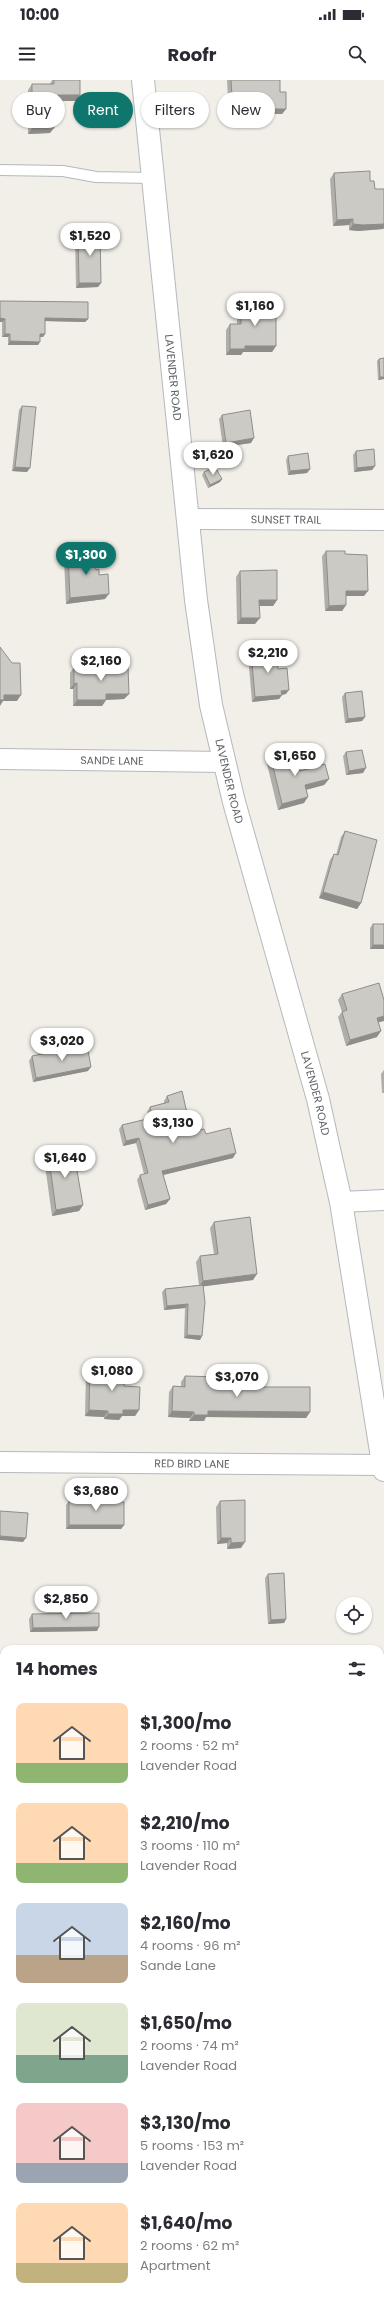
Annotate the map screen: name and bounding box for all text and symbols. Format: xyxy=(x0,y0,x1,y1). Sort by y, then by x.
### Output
text: 10:00 xyxy=(20,4,59,25)
text: Roofr xyxy=(168,42,216,67)
icon: menu xyxy=(16,43,38,65)
icon: search xyxy=(346,43,368,65)
chip: Buy xyxy=(12,92,65,128)
chip: Rent xyxy=(73,92,133,128)
chip: Filters xyxy=(141,92,209,128)
chip: New xyxy=(217,92,275,128)
pin: $1,520 xyxy=(57,223,123,257)
text: $1,520 xyxy=(69,226,111,245)
pin: $1,160 xyxy=(222,293,288,327)
text: $1,160 xyxy=(236,296,274,315)
street label: LAVENDER ROAD xyxy=(161,334,186,422)
pin: $1,620 xyxy=(180,442,246,476)
text: $1,620 xyxy=(192,445,234,464)
street label: SUNSET TRAIL xyxy=(251,511,321,528)
pin: $1,300 xyxy=(53,542,119,576)
text: $1,300 xyxy=(65,545,107,564)
pin: $2,210 xyxy=(235,640,301,674)
text: $2,210 xyxy=(248,643,288,662)
pin: $2,160 xyxy=(68,648,134,682)
text: $2,160 xyxy=(80,651,122,670)
street label: LAVENDER ROAD xyxy=(211,737,248,825)
pin: $1,650 xyxy=(262,743,328,777)
text: $1,650 xyxy=(274,746,316,765)
street label: SANDE LANE xyxy=(80,752,144,769)
pin: $3,020 xyxy=(29,1028,95,1062)
text: $3,020 xyxy=(40,1031,84,1050)
street label: LAVENDER ROAD xyxy=(297,1049,334,1137)
pin: $3,130 xyxy=(140,1110,206,1144)
text: $3,130 xyxy=(152,1113,194,1132)
pin: $1,640 xyxy=(32,1145,98,1179)
text: $1,640 xyxy=(44,1148,86,1167)
pin: $1,080 xyxy=(79,1358,145,1392)
text: $1,080 xyxy=(91,1361,133,1380)
pin: $3,070 xyxy=(204,1364,270,1398)
text: $3,070 xyxy=(215,1367,259,1386)
street label: RED BIRD LANE xyxy=(154,1455,230,1472)
pin: $3,680 xyxy=(63,1478,129,1512)
text: $3,680 xyxy=(73,1481,119,1500)
pin: $2,850 xyxy=(33,1586,99,1620)
text: $2,850 xyxy=(43,1589,89,1608)
map controls xyxy=(336,1597,372,1633)
button: locate xyxy=(336,1597,372,1633)
text: 14 homes xyxy=(16,1657,98,1681)
icon: filters xyxy=(346,1658,368,1680)
text: $1,300/mo xyxy=(140,1711,231,1735)
icon: home xyxy=(48,1719,96,1767)
text: 2 rooms · 52 m² xyxy=(140,1736,239,1755)
text: Lavender Road xyxy=(140,1756,237,1775)
text: $2,210/mo xyxy=(140,1811,230,1835)
icon: home xyxy=(48,1819,96,1867)
text: 3 rooms · 110 m² xyxy=(140,1836,240,1855)
text: Lavender Road xyxy=(140,1856,237,1875)
text: $2,160/mo xyxy=(140,1911,231,1935)
icon: home xyxy=(48,1919,96,1967)
text: 4 rooms · 96 m² xyxy=(140,1936,241,1955)
text: Sande Lane xyxy=(140,1956,216,1975)
text: $1,650/mo xyxy=(140,2011,232,2035)
icon: home xyxy=(48,2019,96,2067)
text: 2 rooms · 74 m² xyxy=(140,2036,239,2055)
text: Lavender Road xyxy=(140,2056,237,2075)
text: $3,130/mo xyxy=(140,2111,231,2135)
icon: home xyxy=(48,2119,96,2167)
text: 5 rooms · 153 m² xyxy=(140,2136,244,2155)
text: Lavender Road xyxy=(140,2156,237,2175)
text: $1,640/mo xyxy=(140,2211,232,2235)
icon: home xyxy=(48,2219,96,2267)
text: 2 rooms · 62 m² xyxy=(140,2236,239,2255)
text: Apartment xyxy=(140,2256,210,2275)

